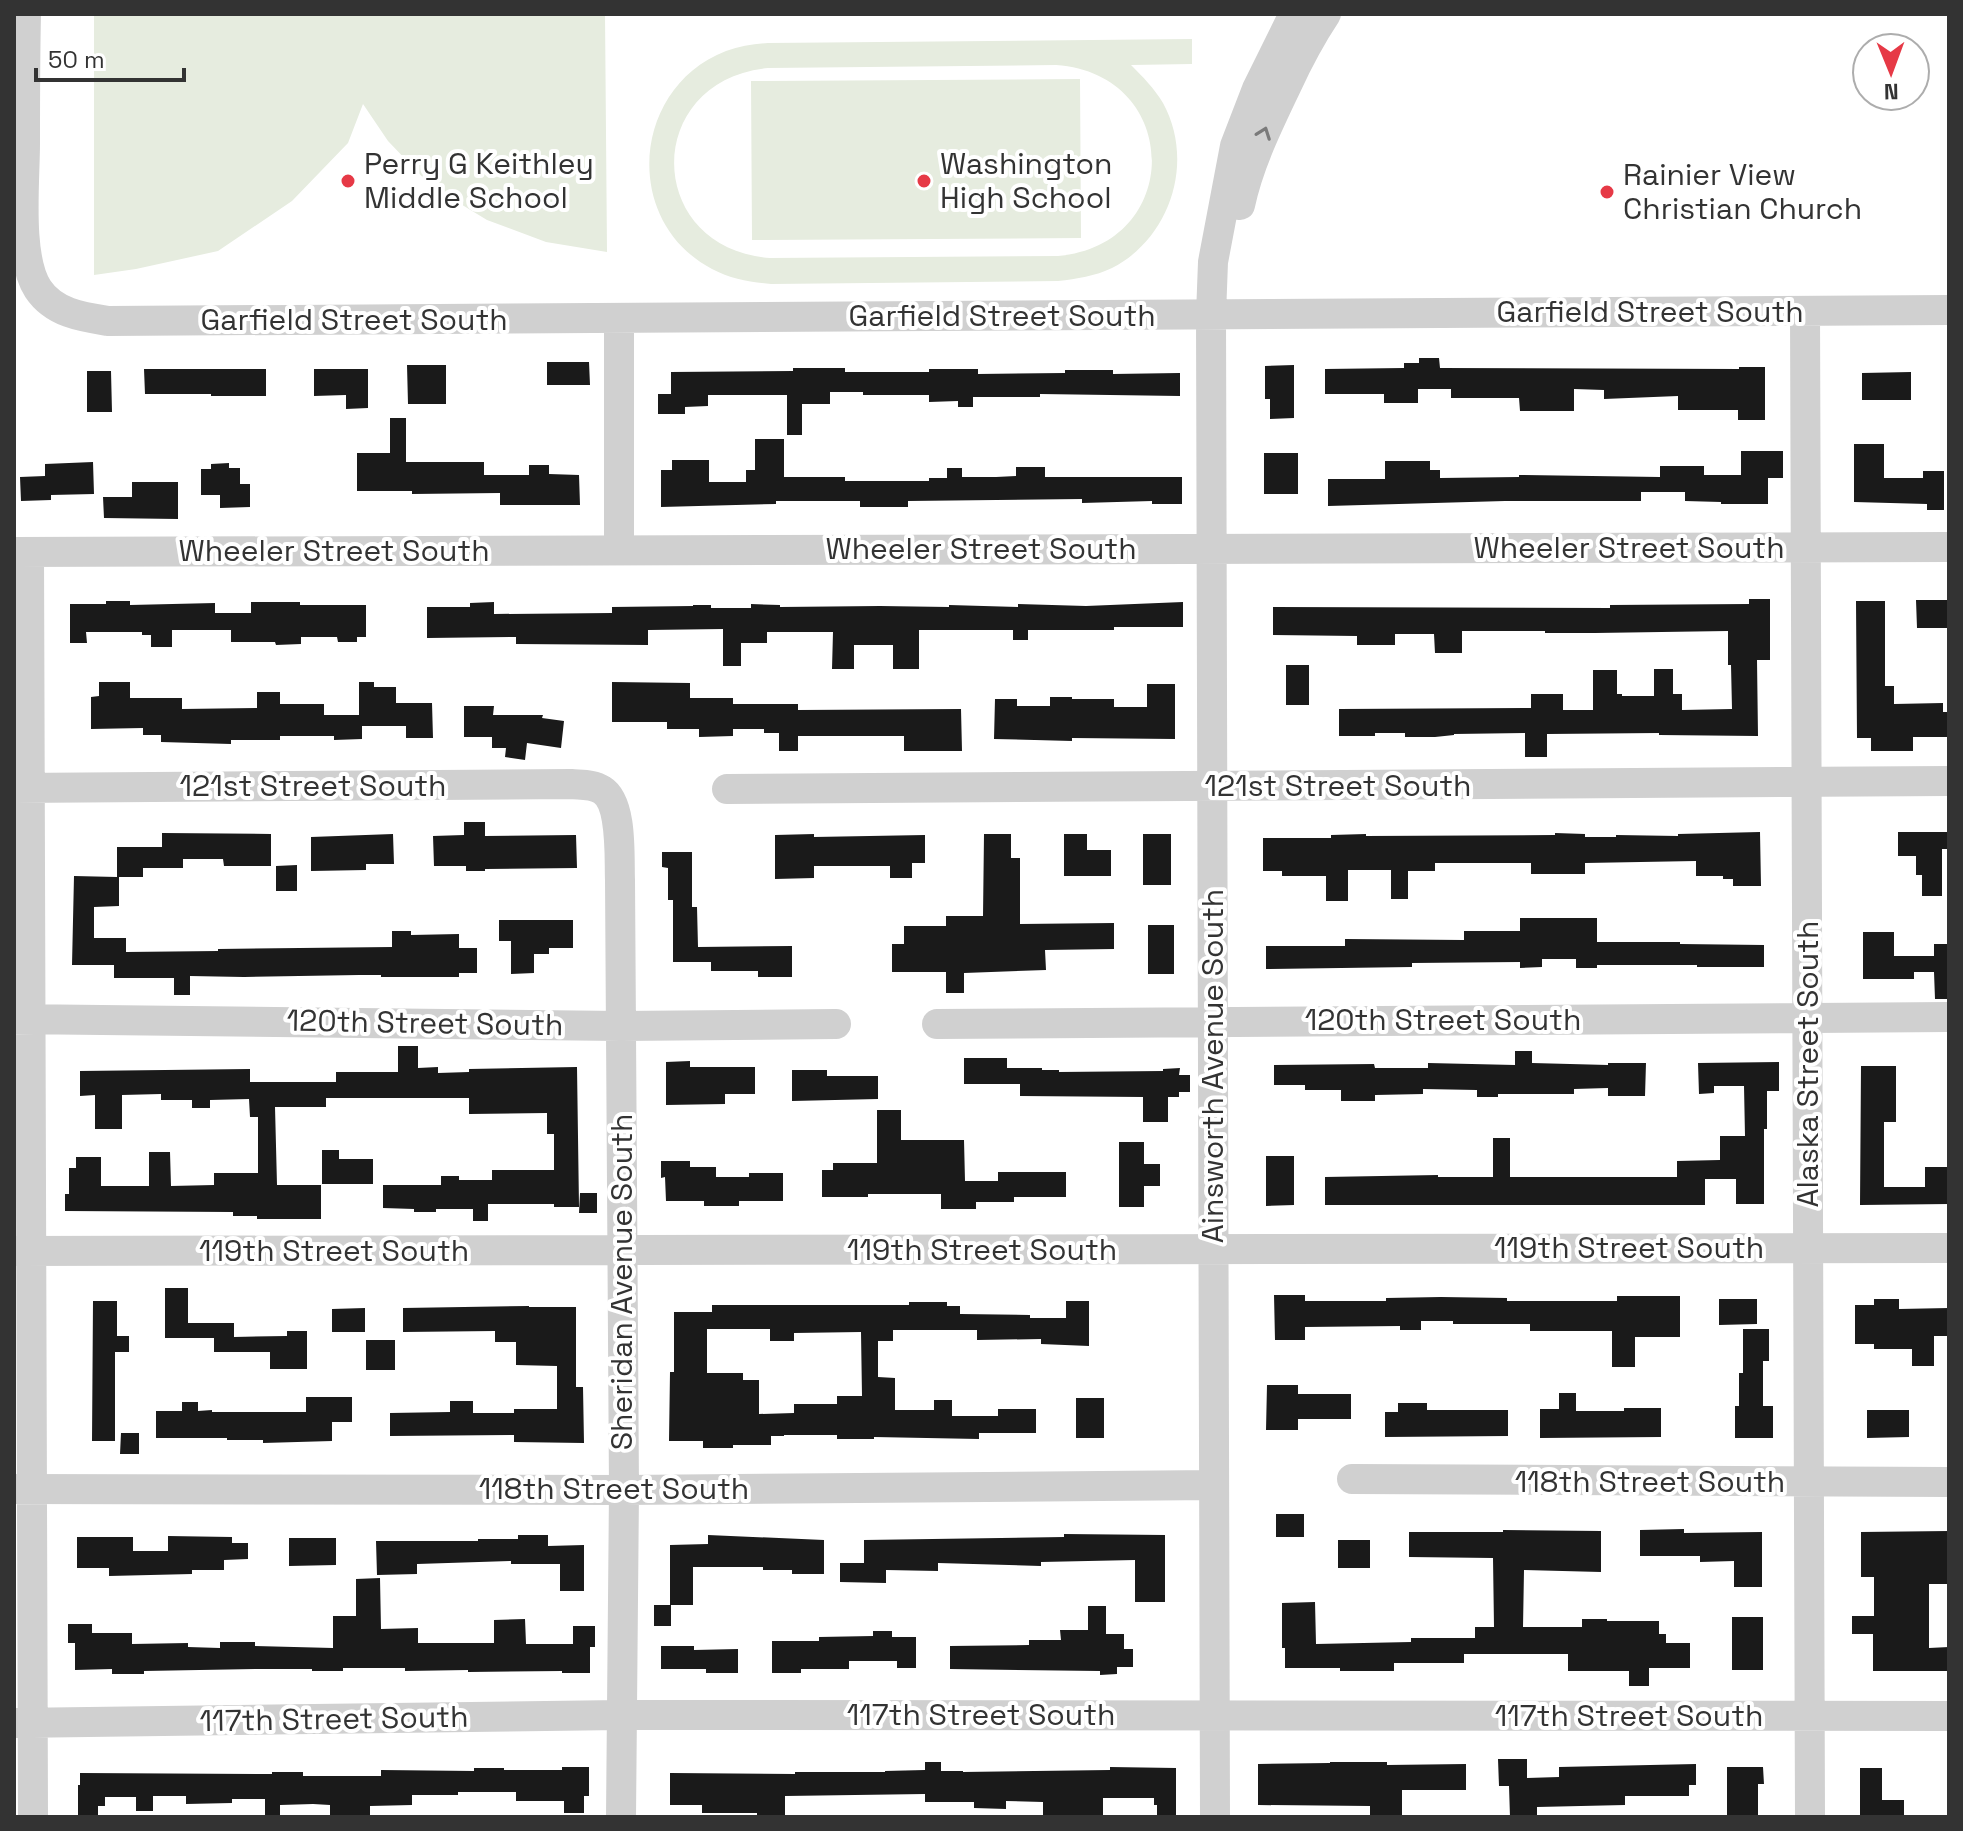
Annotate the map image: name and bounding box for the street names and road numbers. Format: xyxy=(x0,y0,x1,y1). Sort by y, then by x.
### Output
street label: Garfield Street South xyxy=(1496,292,1804,331)
street label: Garfield Street South xyxy=(848,296,1156,335)
street label: Garfield Street South xyxy=(200,300,508,339)
street label: Wheeler Street South xyxy=(1473,528,1785,567)
street label: Wheeler Street South xyxy=(825,529,1137,568)
street label: Wheeler Street South xyxy=(178,531,490,570)
street label: 121st Street South xyxy=(180,766,447,805)
street label: 121st Street South xyxy=(1205,766,1472,805)
street label: Ainsworth Avenue South xyxy=(1193,889,1232,1243)
street label: Alaska Street South xyxy=(1788,921,1827,1207)
street label: 120th Street South xyxy=(1305,1000,1581,1039)
street label: 120th Street South xyxy=(286,1001,564,1044)
street label: Sheridan Avenue South xyxy=(602,1114,641,1450)
street label: 119th Street South xyxy=(1494,1228,1764,1267)
street label: 119th Street South xyxy=(847,1230,1117,1269)
street label: 119th Street South xyxy=(199,1231,469,1270)
street label: 118th Street South xyxy=(1515,1462,1785,1501)
street label: 118th Street South xyxy=(479,1469,749,1508)
street label: 117th Street South xyxy=(847,1695,1115,1734)
street label: 117th Street South xyxy=(1495,1696,1763,1735)
street label: 117th Street South xyxy=(199,1697,469,1740)

